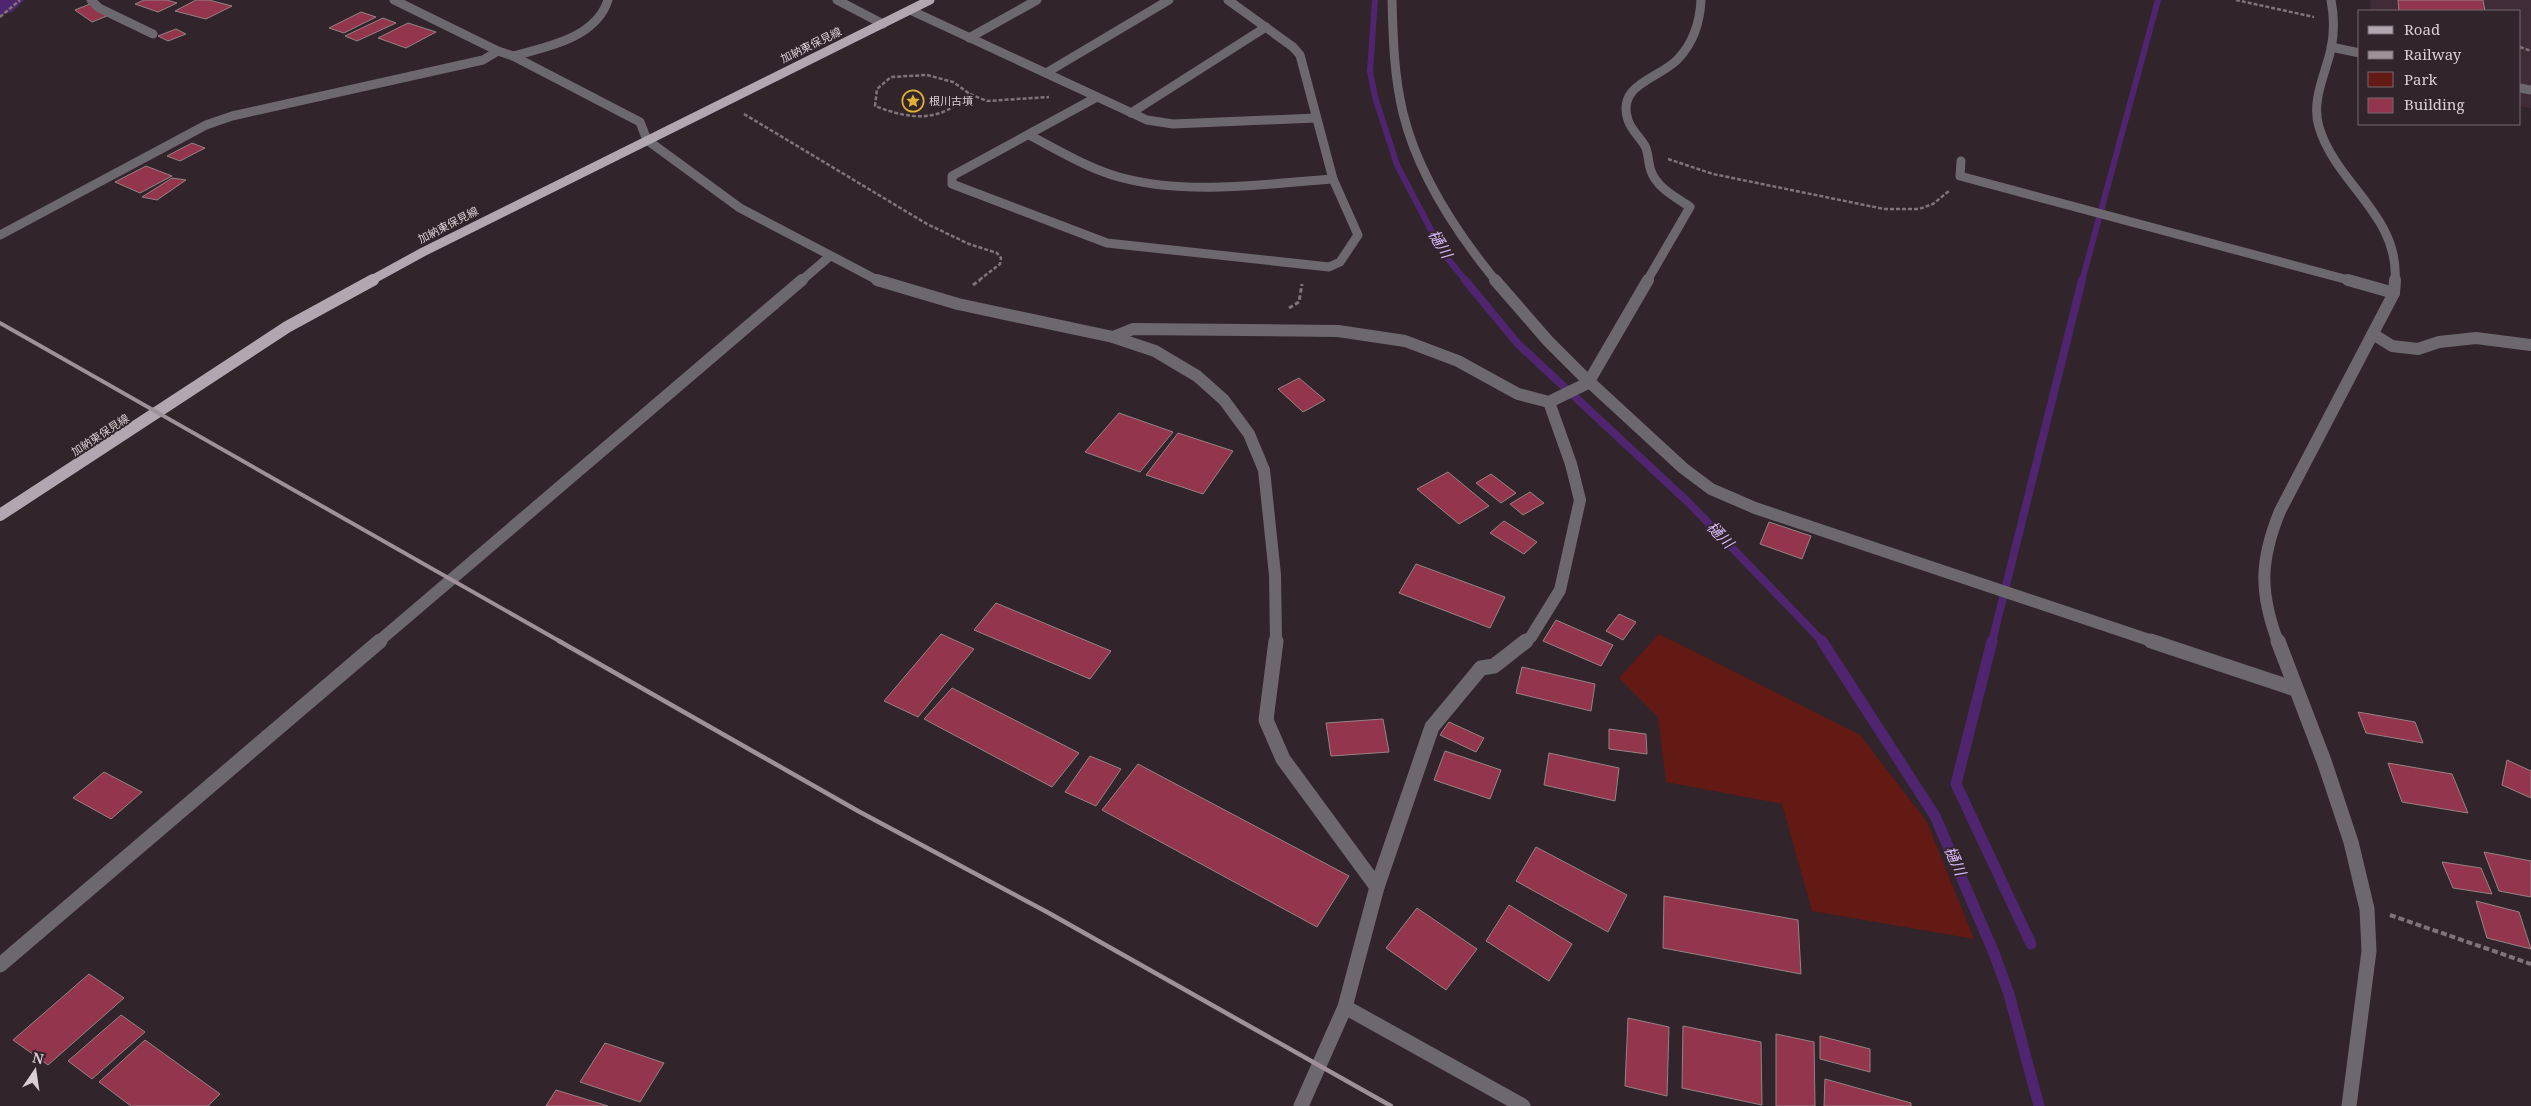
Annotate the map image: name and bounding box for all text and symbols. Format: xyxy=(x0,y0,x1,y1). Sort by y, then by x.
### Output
legend xyxy=(2358,10,2521,125)
text: Road xyxy=(2404,19,2440,39)
street label: 加納東保見線 xyxy=(778,23,844,66)
text: Railway xyxy=(2404,44,2462,64)
text: Park xyxy=(2404,69,2438,89)
place icon: 根川古墳 xyxy=(901,89,925,113)
place label: 根川古墳 xyxy=(929,93,973,108)
text: Building xyxy=(2404,94,2465,114)
street label: 加納東保見線 xyxy=(415,203,481,246)
water label: 樋川 xyxy=(1425,225,1458,263)
street label: 加納東保見線 xyxy=(68,410,131,459)
water label: 樋川 xyxy=(1703,517,1740,553)
water label: 樋川 xyxy=(1941,843,1972,880)
north arrow xyxy=(10,1046,60,1096)
text: N xyxy=(31,1047,46,1068)

